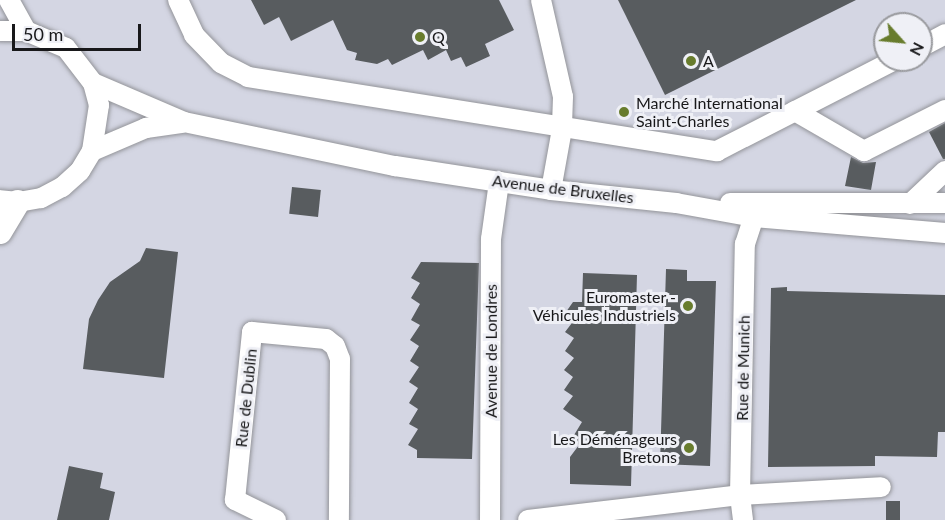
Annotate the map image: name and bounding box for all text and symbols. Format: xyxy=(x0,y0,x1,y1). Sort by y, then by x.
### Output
scale bar xyxy=(15,12,144,50)
north arrow xyxy=(873,12,933,72)
text: 50 m xyxy=(23,23,63,45)
place label: Q xyxy=(432,27,445,47)
marker: Q xyxy=(413,30,427,44)
text: N xyxy=(906,40,929,59)
place label: A xyxy=(703,51,714,71)
marker: A xyxy=(684,54,698,68)
place label: Marché International Saint-Charles xyxy=(636,93,783,131)
marker: Marché International Saint-Charles xyxy=(617,105,631,119)
street label: Avenue de Bruxelles xyxy=(491,171,635,207)
street label: Avenue de Londres xyxy=(481,284,501,418)
place label: Euromaster - Véhicules Industriels xyxy=(533,287,676,325)
marker: Euromaster - Véhicules Industriels xyxy=(681,299,695,313)
street label: Rue de Munich xyxy=(732,315,754,421)
street label: Rue de Dublin xyxy=(231,348,261,448)
place label: Les Déménageurs Bretons xyxy=(553,429,677,467)
marker: Les Déménageurs Bretons xyxy=(682,441,696,455)

